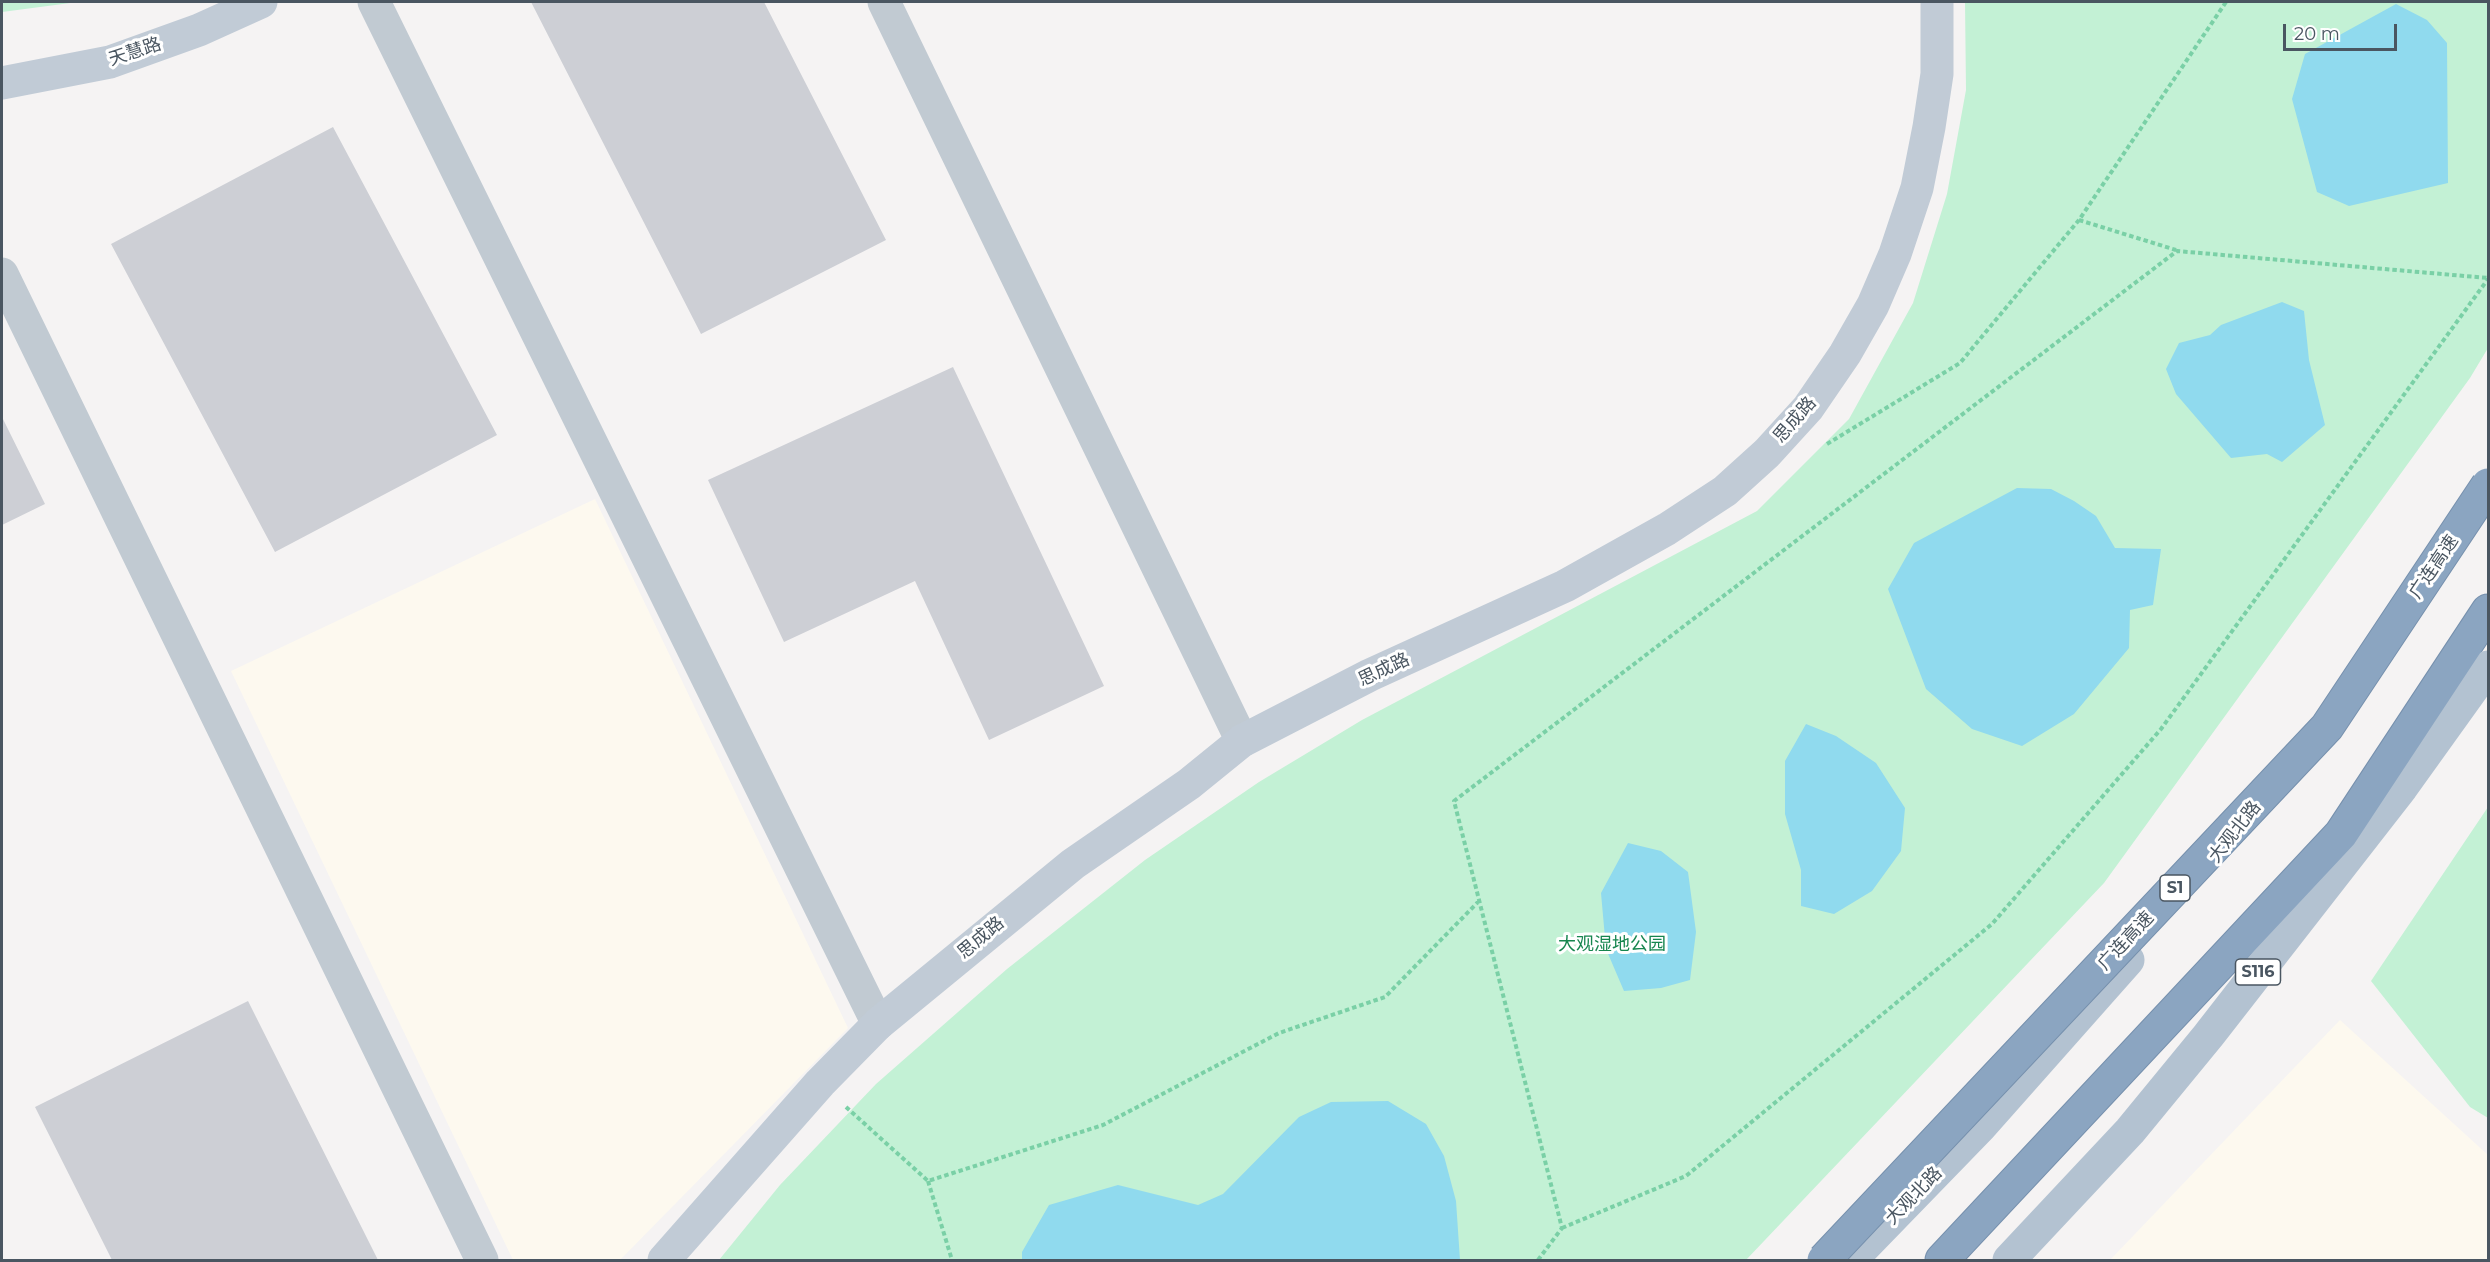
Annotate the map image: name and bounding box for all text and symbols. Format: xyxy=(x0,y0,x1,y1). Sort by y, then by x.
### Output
scale bar xyxy=(2286,12,2400,50)
text: 20 m xyxy=(2294,23,2340,45)
street label: 天慧路 xyxy=(106,33,164,71)
street label: 思成路 xyxy=(1769,393,1821,447)
street label: 广连高速 xyxy=(2405,531,2463,603)
street label: 思成路 xyxy=(1355,649,1413,691)
street label: 大观北路 xyxy=(2204,797,2266,867)
road number: S1 xyxy=(2160,875,2190,901)
street label: 广连高速 xyxy=(2094,907,2158,975)
street label: 思成路 xyxy=(953,912,1009,964)
park label: 大观湿地公园 xyxy=(1558,934,1666,956)
road number: S116 xyxy=(2236,959,2280,985)
street label: 大观北路 xyxy=(1881,1163,1947,1229)

